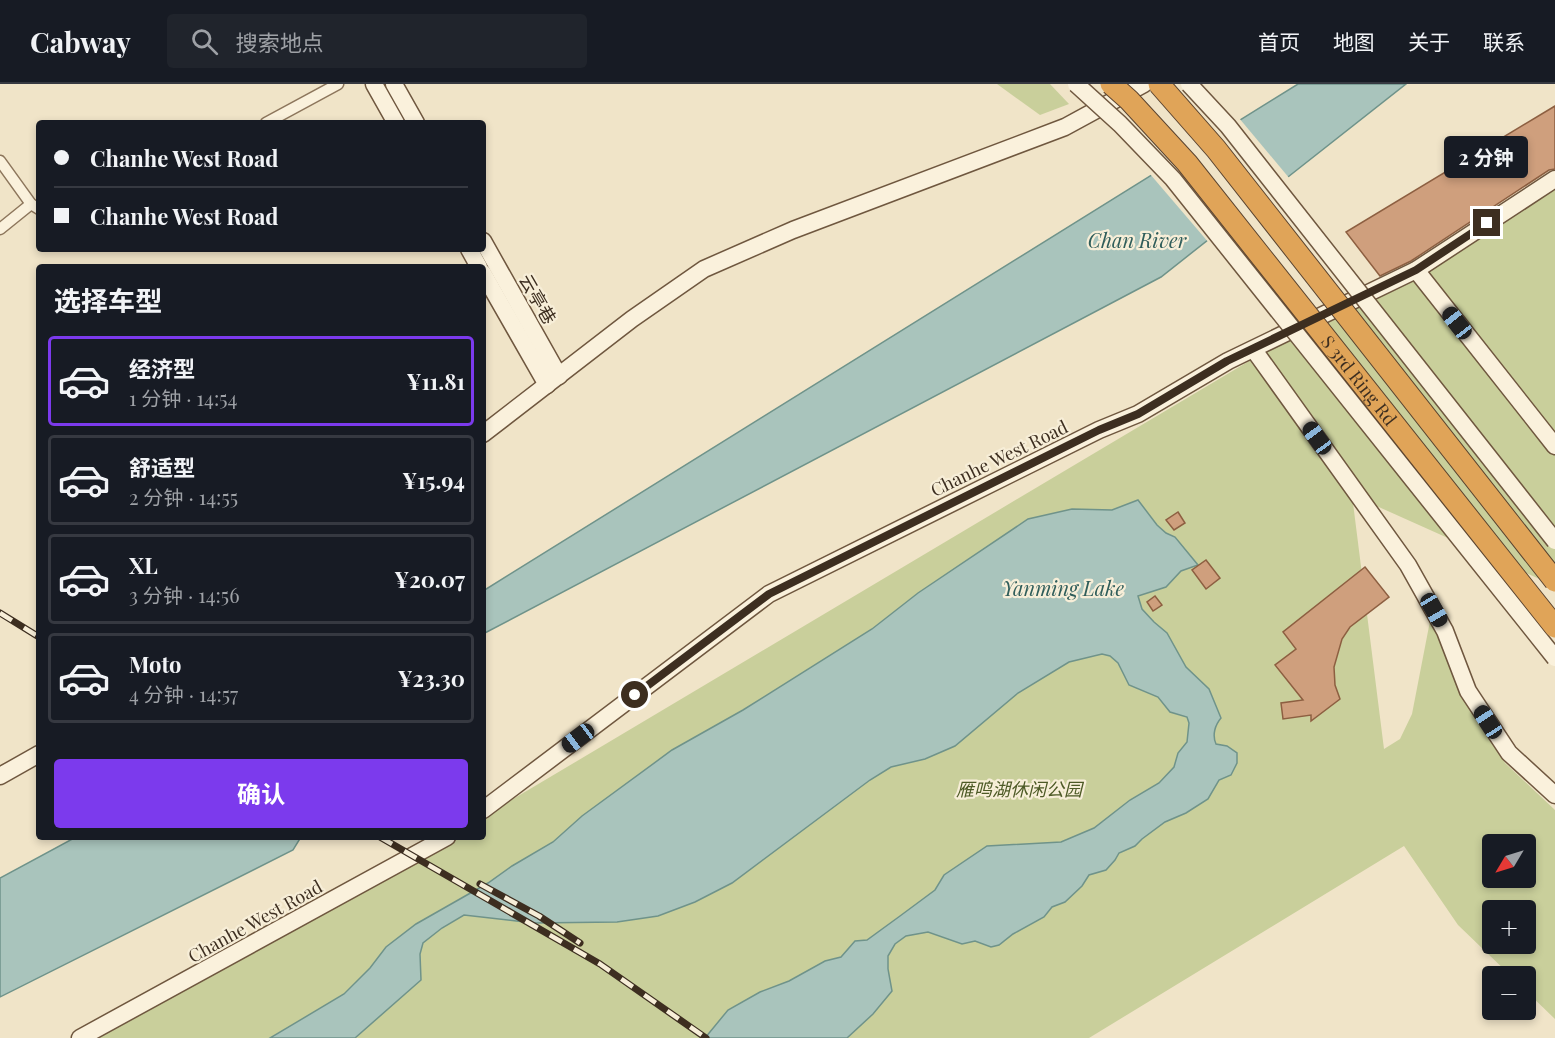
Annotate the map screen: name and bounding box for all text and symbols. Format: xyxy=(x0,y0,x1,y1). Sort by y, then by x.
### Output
search box xyxy=(167,14,587,68)
text: Cabway xyxy=(30,23,131,60)
icon: search xyxy=(188,25,221,58)
text: 搜索地点 xyxy=(236,27,324,57)
text: 首页 xyxy=(1258,27,1300,55)
text: 地图 xyxy=(1333,27,1375,55)
text: 关于 xyxy=(1408,27,1450,55)
text: 联系 xyxy=(1483,27,1525,55)
callout: 2 分钟 xyxy=(1445,136,1529,178)
text: Chanhe West Road xyxy=(90,143,279,173)
text: 2 分钟 xyxy=(1459,143,1513,170)
text: Chanhe West Road xyxy=(90,201,279,231)
route end xyxy=(1473,209,1500,236)
water label: Chan River xyxy=(1088,226,1188,253)
street label: 云亭巷 xyxy=(514,270,562,328)
text: 选择车型 xyxy=(54,282,162,318)
car xyxy=(1439,303,1475,343)
street label: S 3rd Ring Rd xyxy=(1316,330,1403,431)
text: 经济型 xyxy=(129,353,195,383)
icon: car xyxy=(57,354,111,408)
text: ¥11.81 xyxy=(407,366,465,396)
text: 1 分钟 · 14:54 xyxy=(129,384,237,411)
street label: Chanhe West Road xyxy=(926,414,1072,502)
car xyxy=(1299,418,1335,458)
text: 舒适型 xyxy=(129,452,195,482)
icon: car xyxy=(57,453,111,507)
text: ¥15.94 xyxy=(402,465,465,495)
text: 2 分钟 · 14:55 xyxy=(129,483,238,510)
text: XL xyxy=(129,550,158,580)
icon: car xyxy=(57,552,111,606)
text: ¥20.07 xyxy=(394,564,465,594)
water label: Yanming Lake xyxy=(1002,574,1125,601)
text: 3 分钟 · 14:56 xyxy=(129,581,239,608)
car xyxy=(1417,590,1451,630)
text: Moto xyxy=(129,649,182,679)
icon: car xyxy=(57,651,111,705)
text: ¥23.30 xyxy=(398,663,465,693)
text: 4 分钟 · 14:57 xyxy=(129,680,238,707)
route start xyxy=(621,681,648,708)
car xyxy=(1471,702,1505,742)
car xyxy=(558,720,598,756)
button: 确认 xyxy=(54,759,468,828)
park label: 雁鸣湖休闲公园 xyxy=(956,777,1085,801)
north arrow xyxy=(1482,834,1536,888)
map controls xyxy=(1482,834,1536,1020)
street label: Chanhe West Road xyxy=(184,874,327,968)
button: + xyxy=(1482,900,1536,954)
button: − xyxy=(1482,966,1536,1020)

